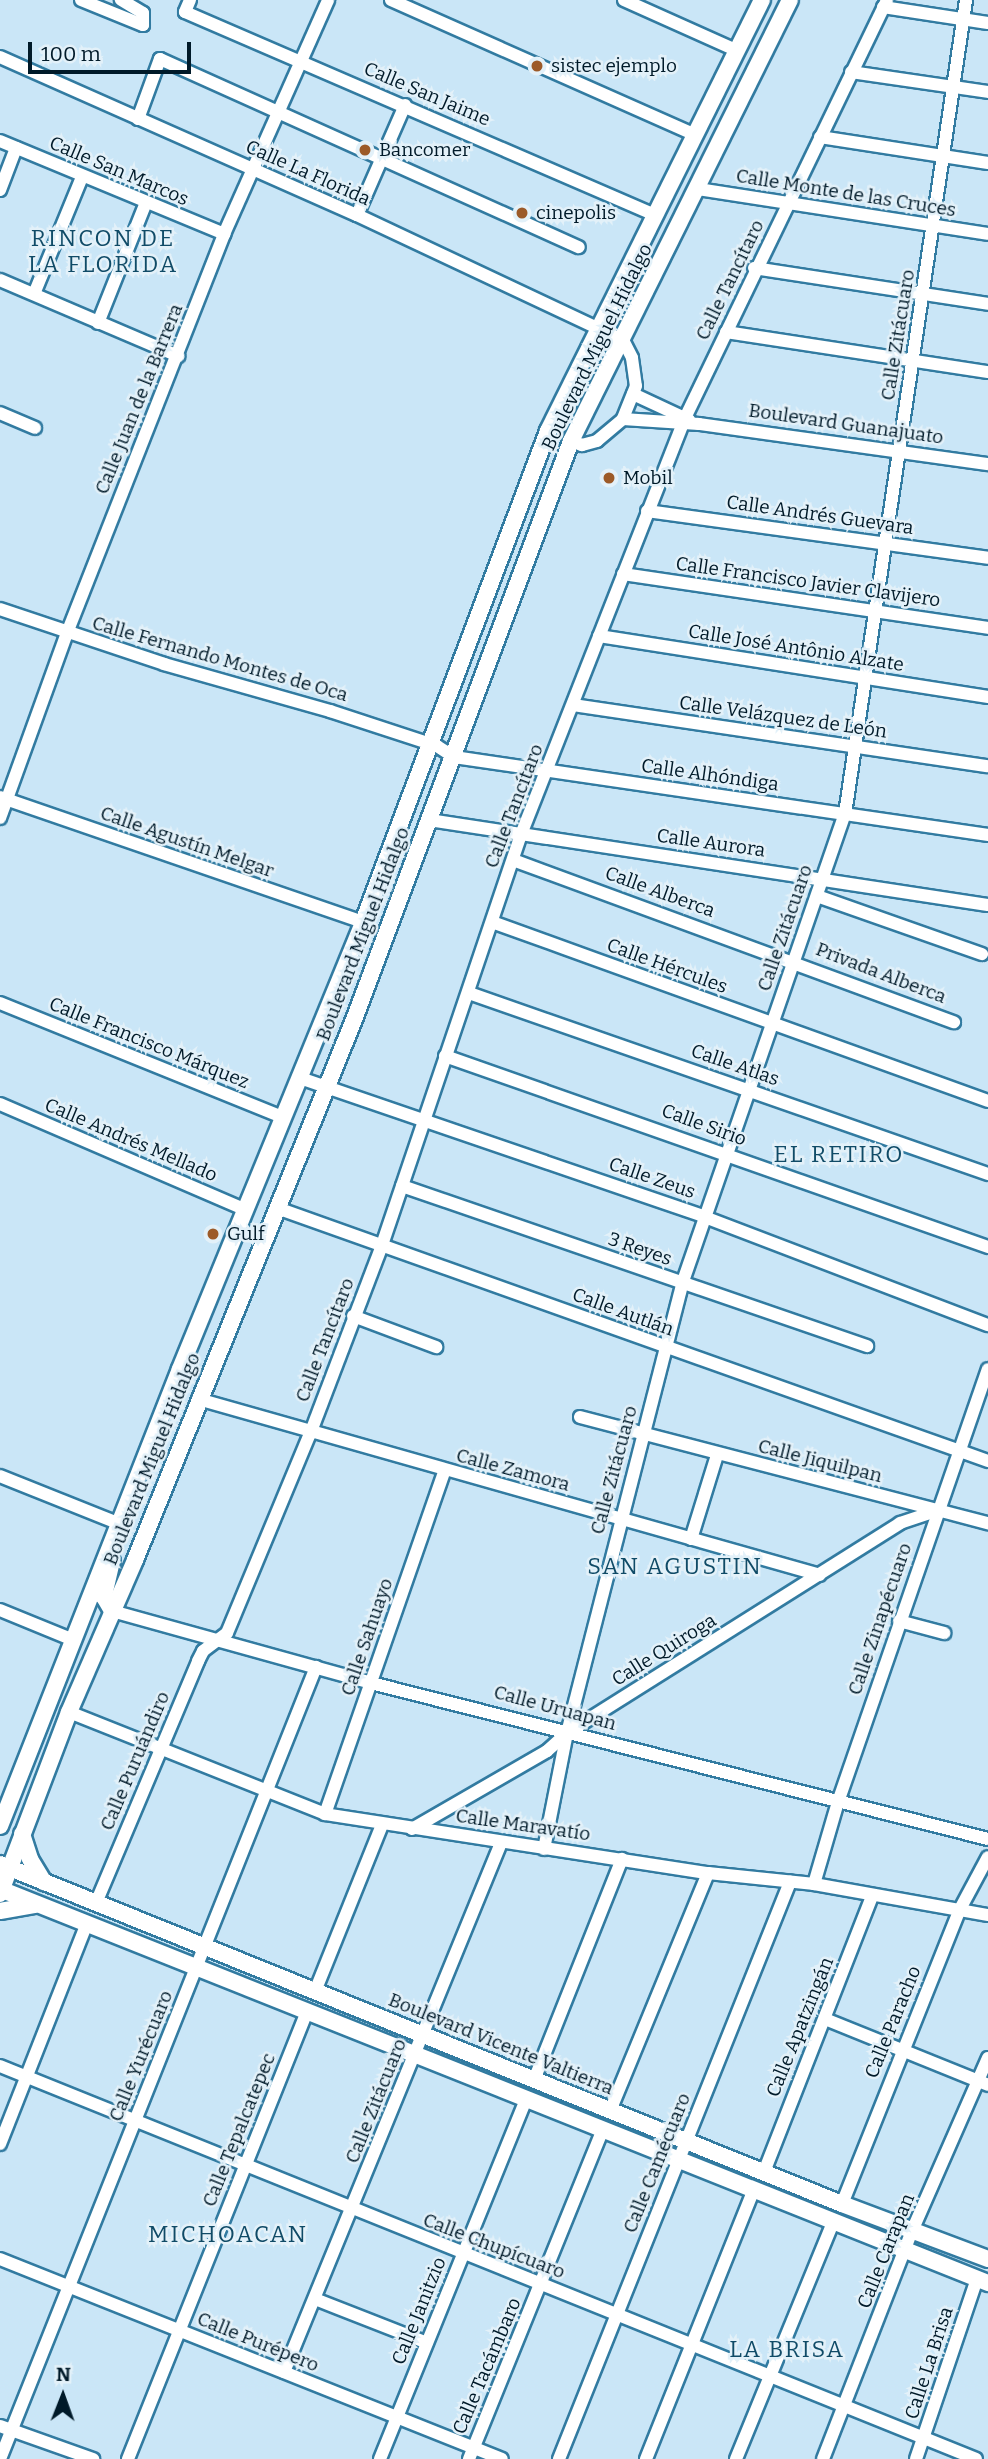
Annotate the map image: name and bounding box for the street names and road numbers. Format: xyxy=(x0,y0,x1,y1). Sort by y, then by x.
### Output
street label: Calle San Jaime xyxy=(360,57,494,131)
street label: Calle San Marcos xyxy=(46,131,192,211)
street label: Calle La Florida xyxy=(242,135,374,211)
street label: Calle Monte de las Cruces xyxy=(734,164,958,222)
street label: Calle Tancítaro xyxy=(691,216,769,344)
street label: Boulevard Miguel Hidalgo xyxy=(537,240,657,454)
street label: Calle Zitácuaro xyxy=(876,268,920,402)
street label: Calle Juan de la Barrera xyxy=(90,301,188,497)
street label: Boulevard Guanajuato xyxy=(747,399,945,449)
street label: Calle Andrés Guevara xyxy=(725,491,915,539)
street label: Calle Francisco Javier Clavijero xyxy=(674,552,942,612)
street label: Calle Fernando Montes de Oca xyxy=(90,612,350,706)
street label: Calle José Antônio Alzate xyxy=(687,620,905,676)
street label: Calle Velázquez de León xyxy=(678,691,888,743)
street label: Calle Tancítaro xyxy=(480,741,548,871)
street label: Calle Alhóndiga xyxy=(640,754,780,796)
street label: Calle Agustín Melgar xyxy=(97,802,277,882)
street label: Boulevard Miguel Hidalgo xyxy=(312,824,414,1044)
street label: Calle Aurora xyxy=(655,824,767,862)
street label: Calle Alberca xyxy=(602,862,718,922)
street label: Calle Zitácuaro xyxy=(753,862,817,994)
street label: Calle Hércules xyxy=(604,934,730,998)
street label: Privada Alberca xyxy=(813,938,949,1008)
street label: Calle Francisco Márquez xyxy=(46,992,252,1094)
street label: Calle Atlas xyxy=(688,1039,782,1091)
street label: Calle Andrés Mellado xyxy=(41,1093,221,1187)
street label: Calle Sirio xyxy=(658,1099,750,1151)
street label: Calle Zeus xyxy=(606,1153,698,1203)
street label: 3 Reyes xyxy=(605,1228,675,1270)
street label: Calle Tancítaro xyxy=(291,1275,359,1405)
street label: Calle Autlán xyxy=(569,1283,677,1341)
street label: Boulevard Miguel Hidalgo xyxy=(99,1350,205,1568)
street label: Calle Zitácuaro xyxy=(586,1403,642,1537)
street label: Calle Jiquilpan xyxy=(756,1435,884,1487)
street label: Calle Zamora xyxy=(454,1444,572,1496)
street label: Calle Zinapécuaro xyxy=(843,1540,917,1698)
street label: Calle Sahuayo xyxy=(336,1575,398,1699)
street label: Calle Quiroga xyxy=(608,1609,720,1691)
street label: Calle Uruapan xyxy=(491,1681,619,1735)
street label: Calle Puruándiro xyxy=(95,1688,175,1834)
street label: Calle Maravatío xyxy=(454,1804,592,1846)
street label: Calle Apatzingán xyxy=(762,1954,838,2100)
street label: Calle Paracho xyxy=(860,1963,926,2081)
street label: Calle Yurécuaro xyxy=(104,1987,178,2125)
street label: Boulevard Vicente Valtierra xyxy=(385,1988,617,2100)
street label: Calle Zitácuaro xyxy=(341,2035,411,2167)
street label: Calle Tepalcatepec xyxy=(198,2050,280,2210)
street label: Calle Camécuaro xyxy=(619,2090,695,2236)
street label: Calle Carapan xyxy=(853,2190,919,2312)
street label: Calle Chupícuaro xyxy=(420,2208,568,2284)
street label: Calle Janitzio xyxy=(387,2254,451,2368)
street label: Calle Tacámbaro xyxy=(448,2294,526,2438)
street label: Calle La Brisa xyxy=(900,2304,958,2422)
street label: Calle Purépero xyxy=(194,2307,322,2377)

